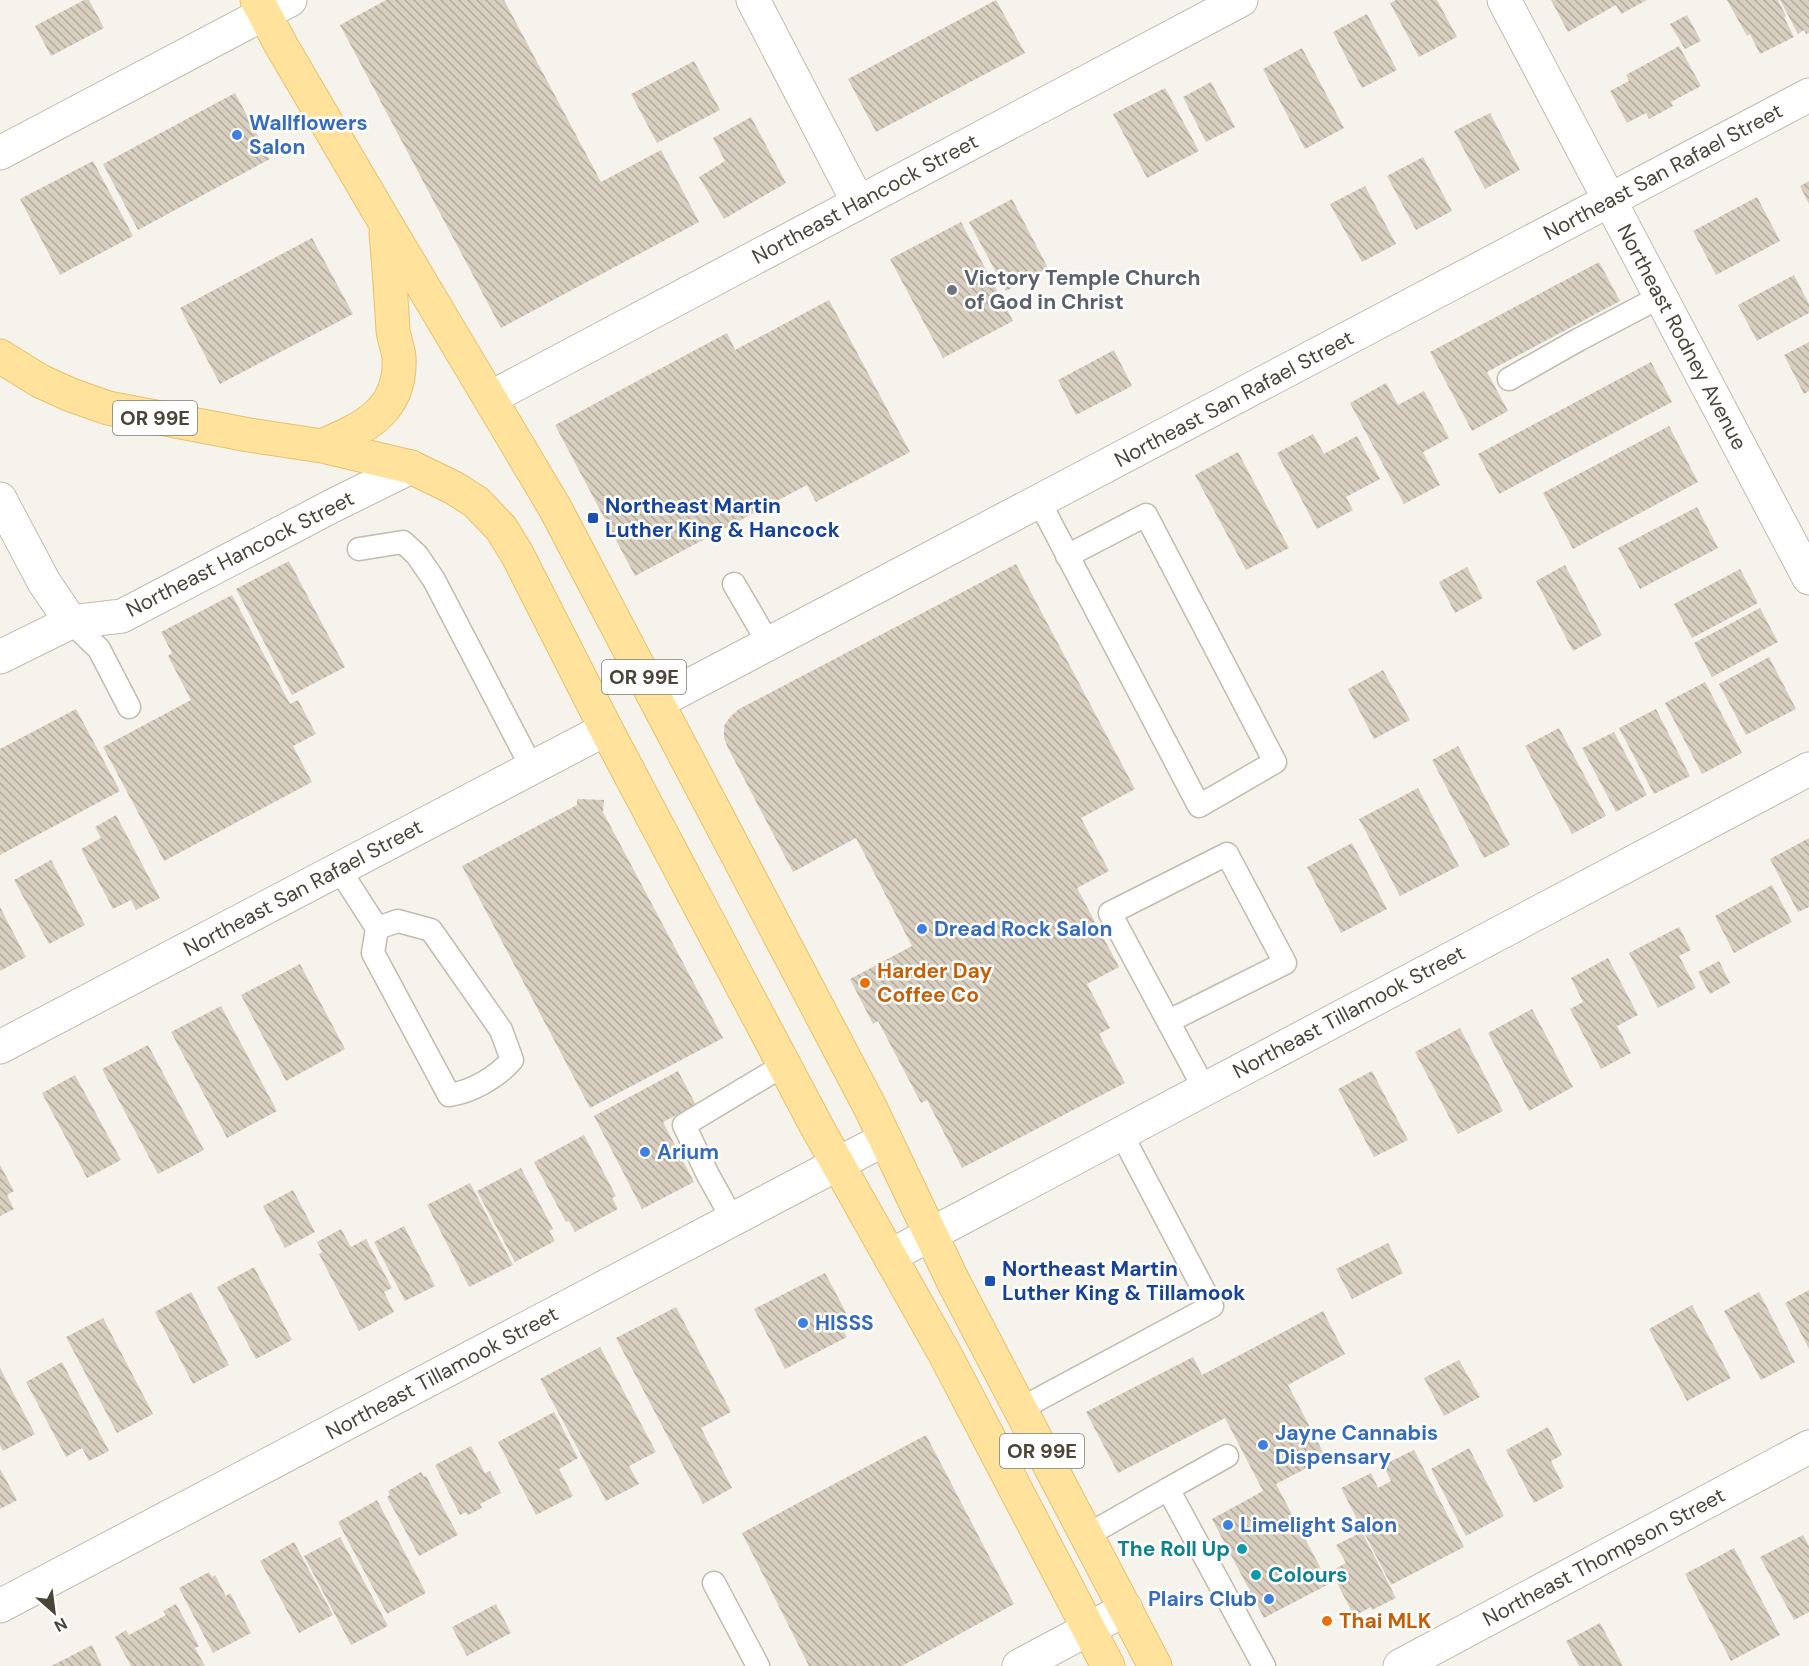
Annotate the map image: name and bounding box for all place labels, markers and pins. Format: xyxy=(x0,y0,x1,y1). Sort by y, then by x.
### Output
place label: Wallflowers Salon xyxy=(249,109,368,161)
marker: Wallflowers Salon xyxy=(230,128,244,142)
place label: Victory Temple Church of God in Christ xyxy=(964,264,1201,316)
marker: Victory Temple Church of God in Christ xyxy=(945,283,959,297)
place label: Northeast Martin Luther King & Hancock xyxy=(605,492,840,544)
marker: Northeast Martin Luther King & Hancock xyxy=(586,511,600,525)
place label: Dread Rock Salon xyxy=(934,915,1113,943)
marker: Dread Rock Salon xyxy=(915,922,929,936)
place label: Harder Day Coffee Co xyxy=(877,957,992,1009)
marker: Harder Day Coffee Co xyxy=(858,976,872,990)
place label: Arium xyxy=(657,1138,719,1166)
marker: Arium xyxy=(638,1145,652,1159)
place label: Northeast Martin Luther King & Tillamook xyxy=(1002,1255,1245,1307)
marker: Northeast Martin Luther King & Tillamook xyxy=(983,1274,997,1288)
place label: HISSS xyxy=(815,1309,874,1337)
marker: HISSS xyxy=(796,1316,810,1330)
place label: Jayne Cannabis Dispensary xyxy=(1275,1419,1438,1471)
marker: Jayne Cannabis Dispensary xyxy=(1256,1438,1270,1452)
place label: Limelight Salon xyxy=(1240,1511,1397,1539)
marker: Limelight Salon xyxy=(1221,1518,1235,1532)
place label: The Roll Up xyxy=(1117,1535,1230,1563)
marker: The Roll Up xyxy=(1235,1542,1249,1556)
place label: Colours xyxy=(1268,1561,1347,1589)
marker: Colours xyxy=(1249,1568,1263,1582)
place label: Plairs Club xyxy=(1148,1585,1257,1613)
marker: Plairs Club xyxy=(1262,1592,1276,1606)
place label: Thai MLK xyxy=(1339,1607,1432,1635)
marker: Thai MLK xyxy=(1320,1614,1334,1628)

